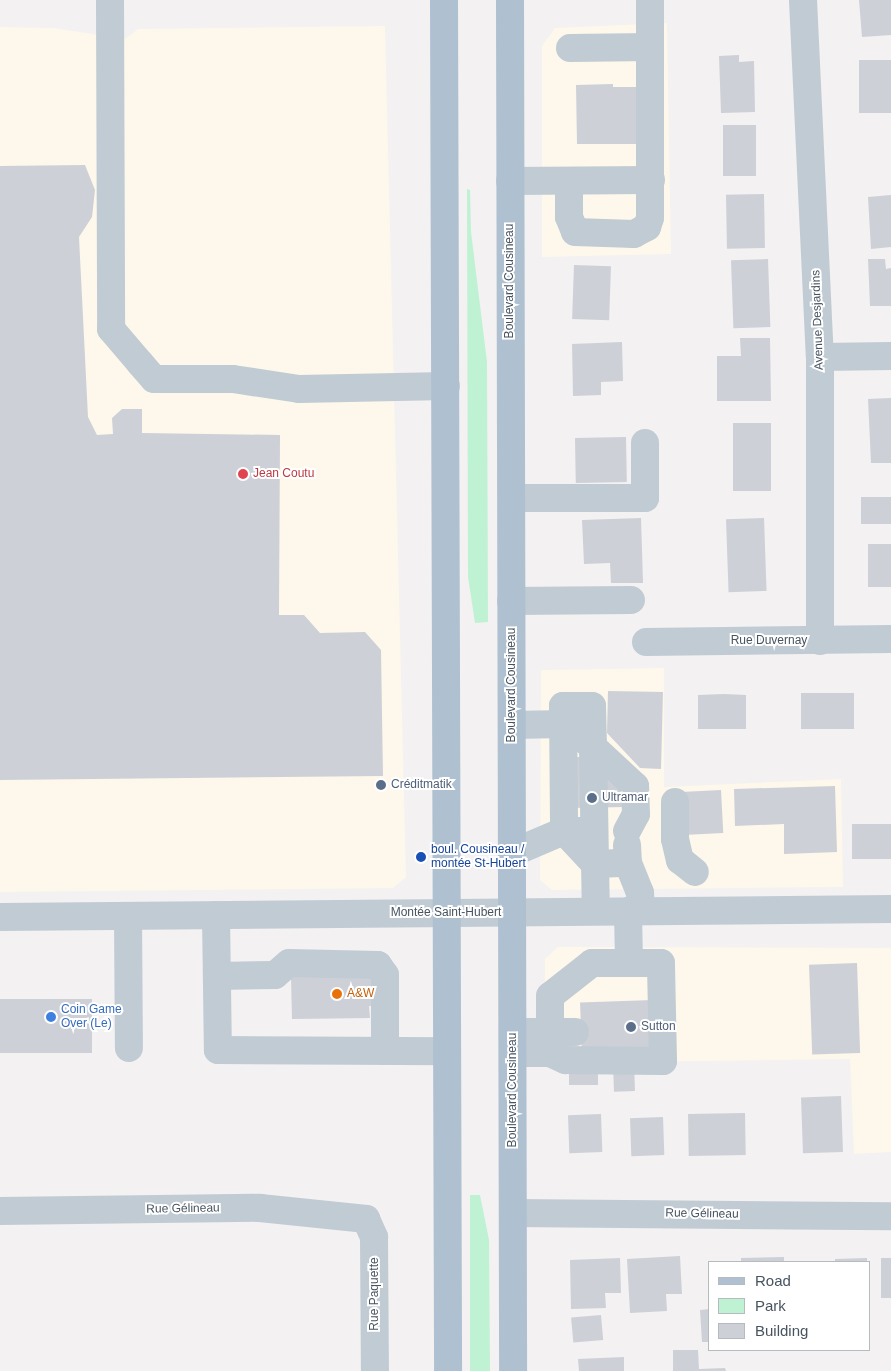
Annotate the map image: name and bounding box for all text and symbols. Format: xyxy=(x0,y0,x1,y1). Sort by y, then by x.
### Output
street label: Boulevard Cousineau xyxy=(503,224,517,338)
street label: Avenue Desjardins xyxy=(809,270,827,370)
place label: Jean Coutu xyxy=(253,467,314,481)
marker: Jean Coutu xyxy=(237,468,249,480)
street label: Boulevard Cousineau xyxy=(505,628,519,742)
street label: Rue Duvernay xyxy=(731,634,807,648)
place label: Créditmatik xyxy=(391,778,452,792)
marker: Créditmatik xyxy=(375,779,387,791)
place label: Ultramar xyxy=(602,791,648,805)
marker: Ultramar xyxy=(586,792,598,804)
place label: boul. Cousineau / montée St-Hubert xyxy=(431,843,526,871)
marker: boul. Cousineau / montée St-Hubert xyxy=(415,851,427,863)
street label: Montée Saint-Hubert xyxy=(391,906,501,920)
place label: A&W xyxy=(347,987,374,1001)
marker: A&W xyxy=(331,988,343,1000)
place label: Coin Game Over (Le) xyxy=(61,1003,122,1031)
marker: Coin Game Over (Le) xyxy=(45,1011,57,1023)
place label: Sutton xyxy=(641,1020,676,1034)
marker: Sutton xyxy=(625,1021,637,1033)
street label: Boulevard Cousineau xyxy=(506,1033,520,1147)
street label: Rue Gélineau xyxy=(146,1201,220,1217)
street label: Rue Gélineau xyxy=(665,1206,739,1222)
street label: Rue Paquette xyxy=(368,1257,382,1331)
legend xyxy=(708,1261,871,1351)
text: Road xyxy=(755,1272,791,1289)
text: Park xyxy=(755,1297,786,1314)
text: Building xyxy=(755,1322,808,1339)

